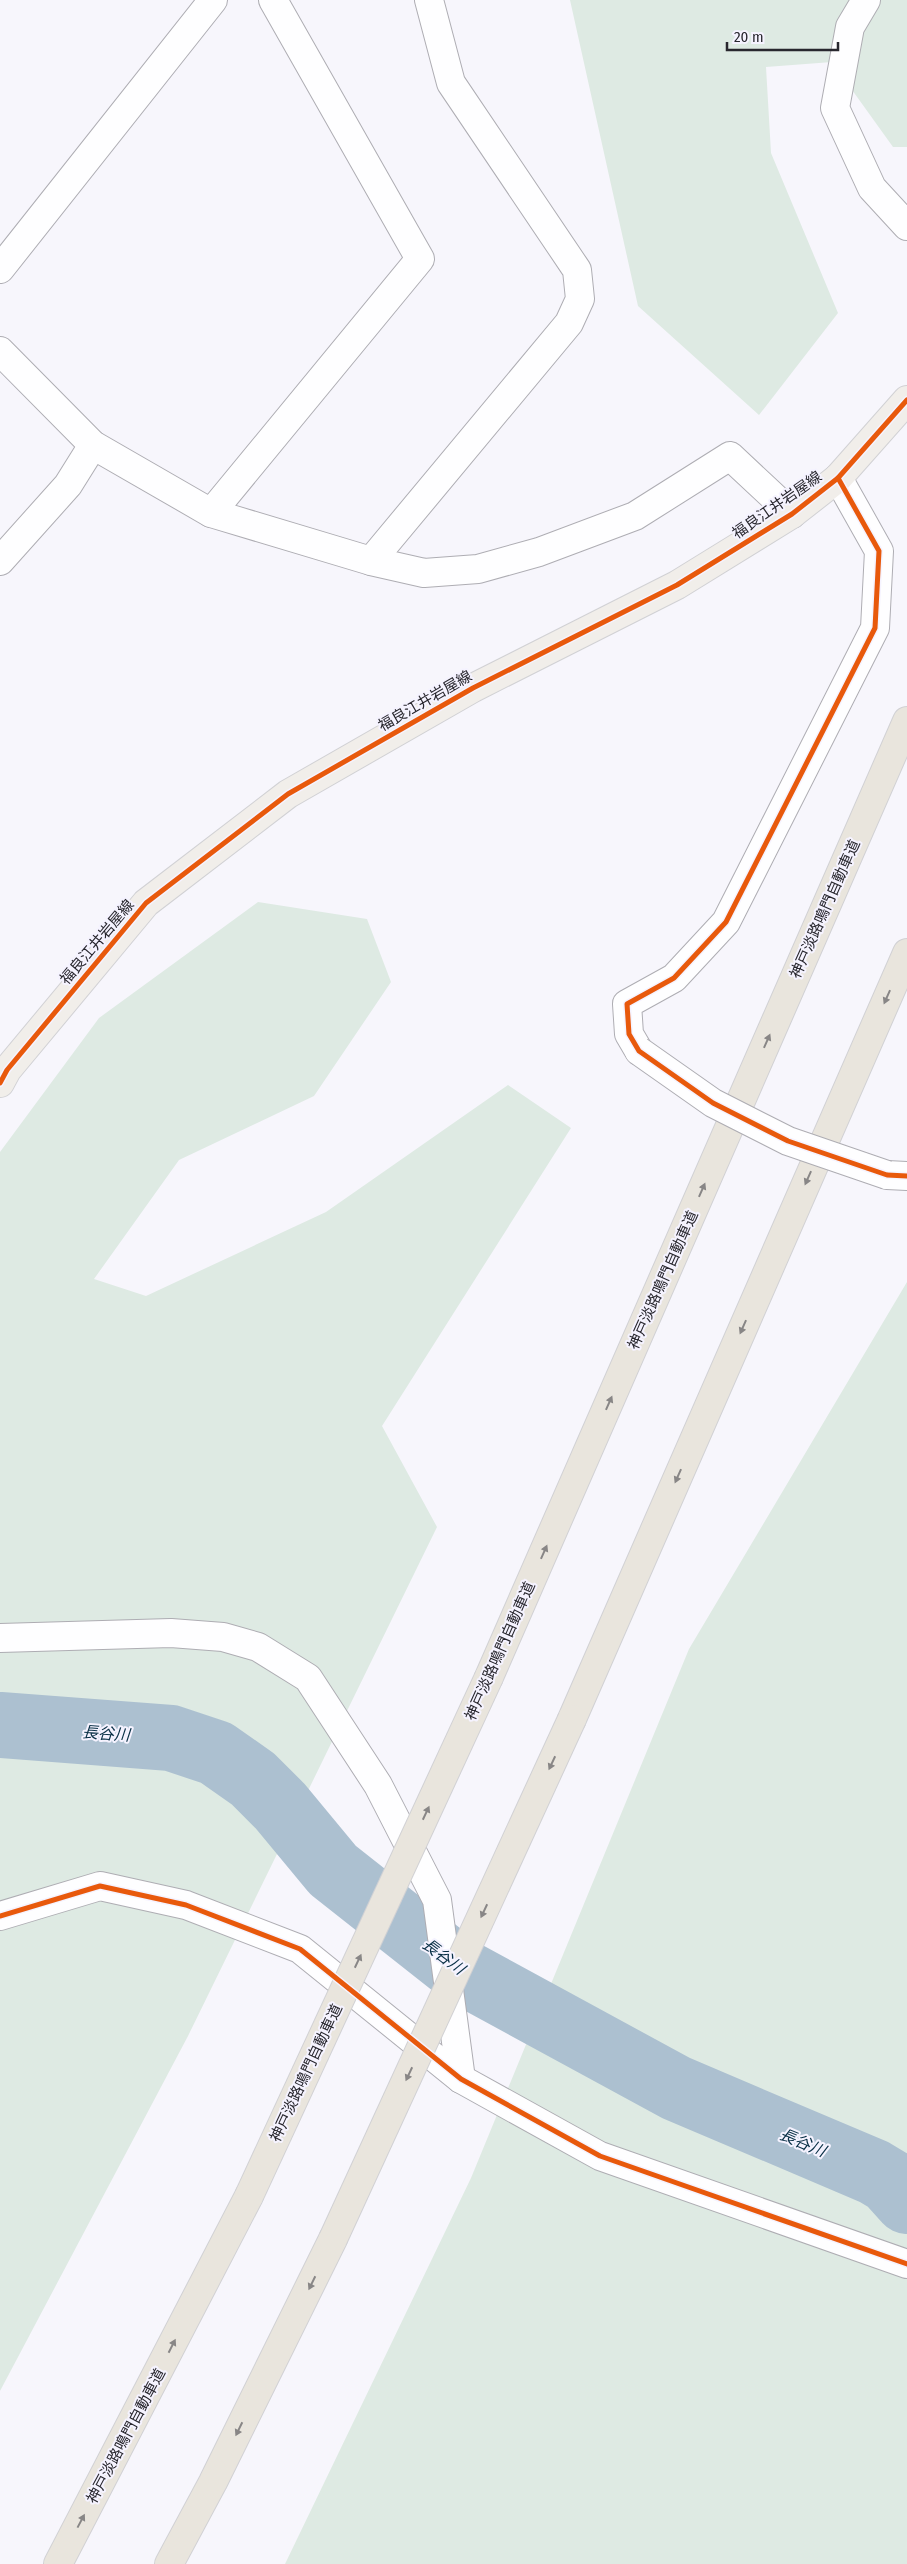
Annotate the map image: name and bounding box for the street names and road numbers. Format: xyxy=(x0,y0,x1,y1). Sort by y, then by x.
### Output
street label: 福良江井岩屋線 xyxy=(729,468,825,542)
street label: 福良江井岩屋線 xyxy=(375,667,475,735)
street label: 神戸淡路鳴門自動車道 xyxy=(786,837,864,981)
street label: 福良江井岩屋線 xyxy=(56,896,138,988)
street label: 神戸淡路鳴門自動車道 xyxy=(624,1208,702,1352)
street label: 神戸淡路鳴門自動車道 xyxy=(461,1579,539,1723)
street label: 神戸淡路鳴門自動車道 xyxy=(266,2001,346,2145)
street label: 神戸淡路鳴門自動車道 xyxy=(83,2366,169,2506)

